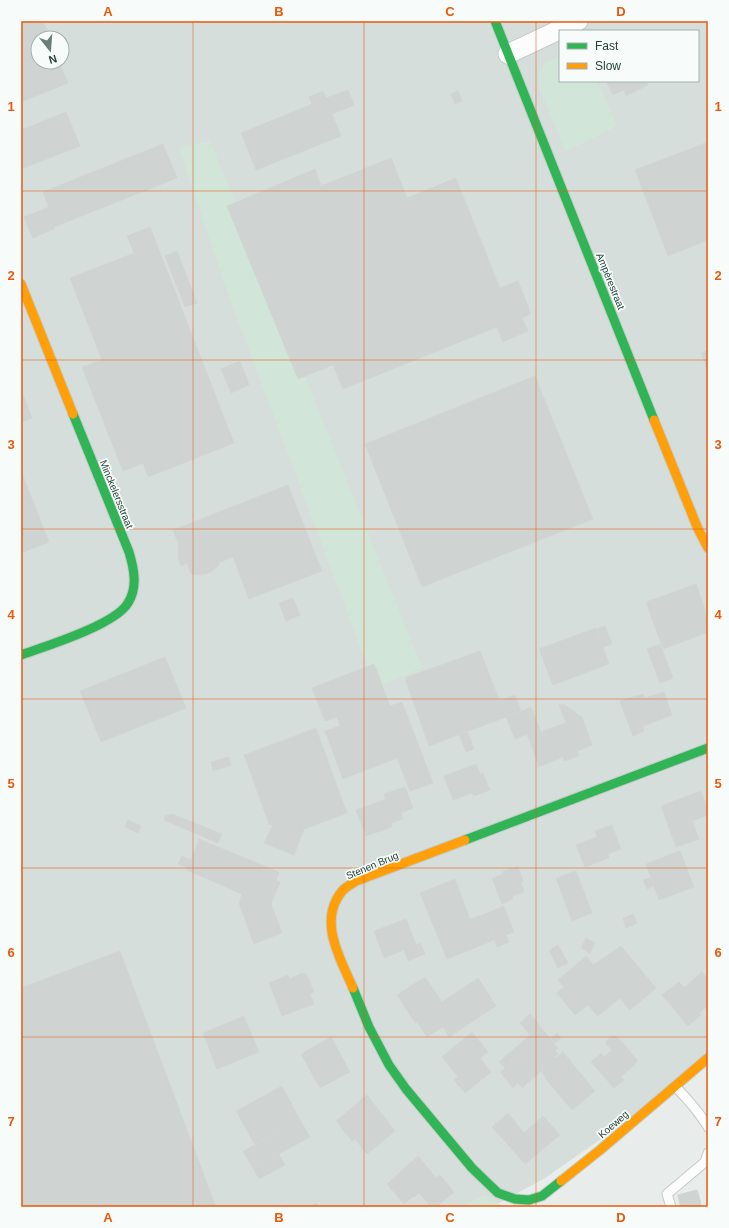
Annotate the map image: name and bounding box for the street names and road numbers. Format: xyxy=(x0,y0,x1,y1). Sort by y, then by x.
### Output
street label: Ampèrestraat xyxy=(594,251,627,311)
street label: Minckelersstraat xyxy=(98,458,135,530)
street label: Stenen Brug xyxy=(344,850,400,881)
street label: Koeweg xyxy=(596,1108,631,1140)

